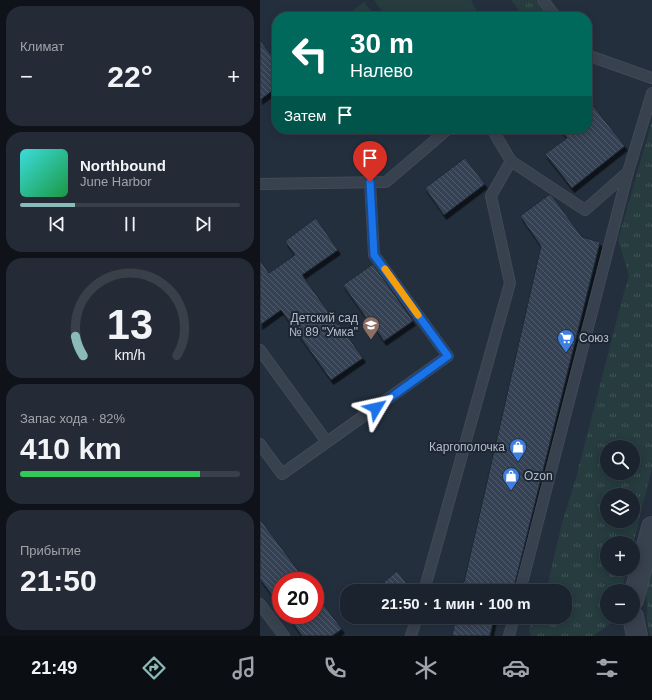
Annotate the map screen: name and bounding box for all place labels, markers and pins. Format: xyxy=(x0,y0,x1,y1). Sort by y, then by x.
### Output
pin xyxy=(353,141,387,182)
place label: Детский сад № 89 "Умка" xyxy=(289,311,358,339)
school or university icon: Детский сад № 89 "Умка" xyxy=(361,315,381,340)
supermarket icon: Союз xyxy=(556,328,576,353)
place label: Союз xyxy=(579,331,609,345)
shop icon: Каргополочка xyxy=(508,437,528,462)
place label: Каргополочка xyxy=(429,440,505,454)
shop icon: Ozon xyxy=(501,466,521,491)
place label: Ozon xyxy=(524,469,553,483)

